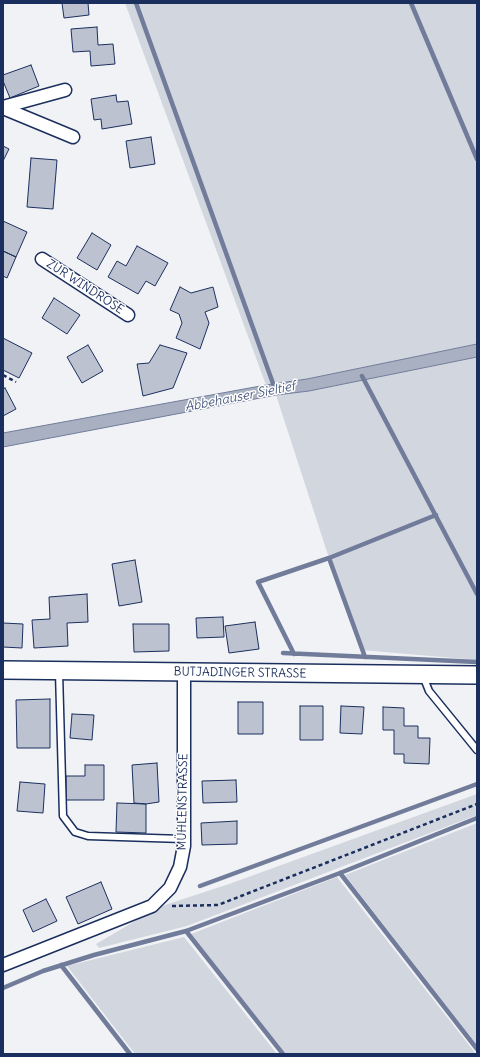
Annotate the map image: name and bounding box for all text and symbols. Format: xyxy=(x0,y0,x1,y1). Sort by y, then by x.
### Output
street label: ZUR WINDROSE xyxy=(44,257,126,317)
water label: Abbehauser Sieltief xyxy=(183,379,297,415)
street label: BUTJADINGER STRASSE xyxy=(173,665,307,681)
street label: MÜHLENSTRASSE xyxy=(175,753,191,851)

